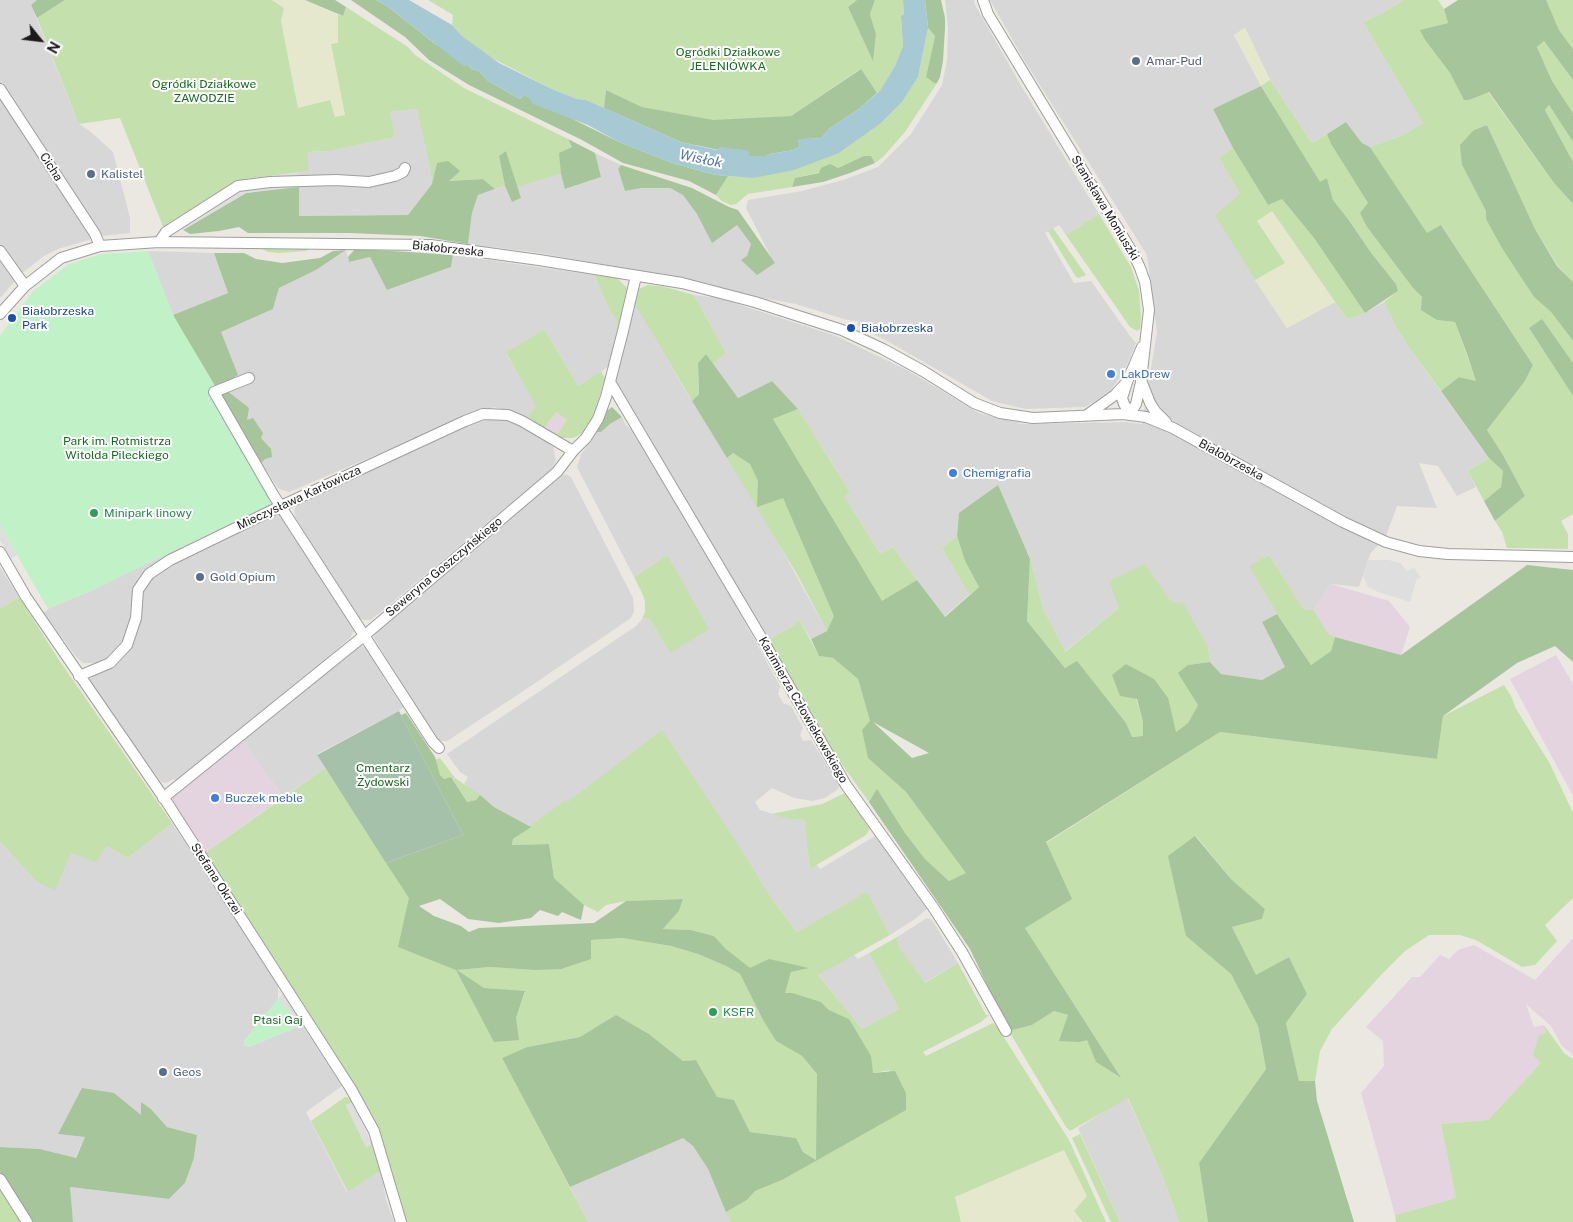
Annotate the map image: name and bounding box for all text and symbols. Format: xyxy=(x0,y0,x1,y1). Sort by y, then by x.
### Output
north arrow xyxy=(15,15,65,65)
text: N xyxy=(43,39,63,56)
park label: Ogródki Działkowe JELENIÓWKA xyxy=(676,45,780,73)
place label: Amar-Pud xyxy=(1146,54,1202,68)
marker: Amar-Pud xyxy=(1130,55,1142,67)
park label: Ogródki Działkowe ZAWODZIE xyxy=(152,77,256,105)
water label: Wisłok xyxy=(678,146,724,172)
street label: Cicha xyxy=(36,150,66,184)
street label: Stanisława Moniuszki xyxy=(1068,153,1142,263)
place label: Kalistel xyxy=(101,167,143,181)
marker: Kalistel xyxy=(85,168,97,180)
street label: Białobrzeska xyxy=(411,238,485,260)
place label: Białobrzeska Park xyxy=(22,304,94,332)
marker: Białobrzeska Park xyxy=(6,312,18,324)
place label: Białobrzeska xyxy=(861,321,933,335)
marker: Białobrzeska xyxy=(845,322,857,334)
place label: LakDrew xyxy=(1121,367,1170,381)
marker: LakDrew xyxy=(1105,368,1117,380)
park label: Park im. Rotmistrza Witolda Pileckiego xyxy=(63,434,171,462)
street label: Białobrzeska xyxy=(1196,436,1266,484)
street label: Mieczysława Karłowicza xyxy=(235,463,363,533)
place label: Chemigrafia xyxy=(963,466,1031,480)
marker: Chemigrafia xyxy=(947,467,959,479)
place label: Minipark linowy xyxy=(104,506,192,520)
marker: Minipark linowy xyxy=(88,507,100,519)
street label: Seweryna Goszczyńskiego xyxy=(383,514,505,620)
place label: Gold Opium xyxy=(210,570,275,584)
marker: Gold Opium xyxy=(194,571,206,583)
street label: Kazimierza Człowiekowskiego xyxy=(755,634,851,786)
park label: Cmentarz Żydowski xyxy=(356,761,410,789)
place label: Buczek meble xyxy=(225,791,303,805)
marker: Buczek meble xyxy=(209,792,221,804)
street label: Stefana Okrzei xyxy=(188,840,244,918)
place label: KSFR xyxy=(723,1005,754,1019)
marker: KSFR xyxy=(707,1006,719,1018)
park label: Ptasi Gaj xyxy=(253,1013,303,1027)
place label: Geos xyxy=(173,1065,201,1079)
marker: Geos xyxy=(157,1066,169,1078)

